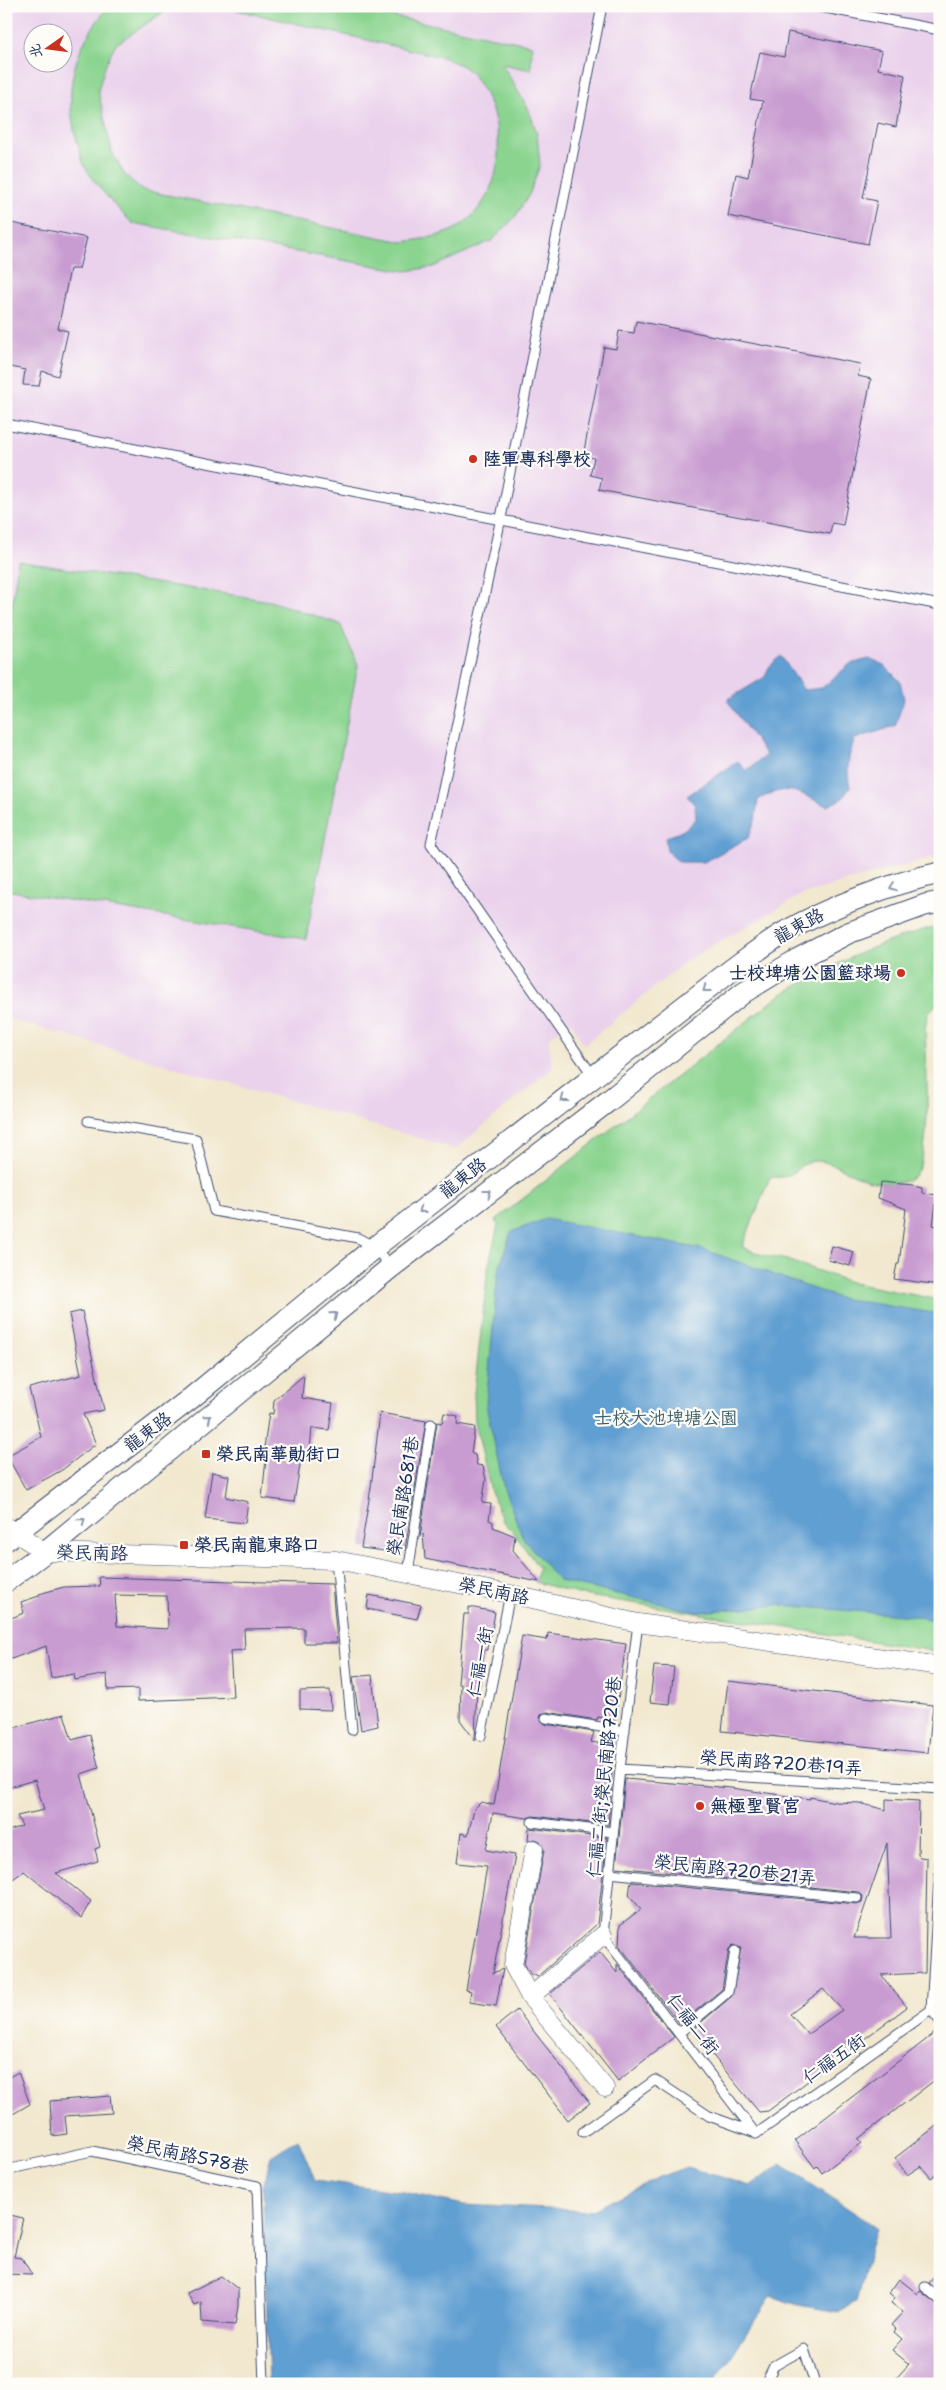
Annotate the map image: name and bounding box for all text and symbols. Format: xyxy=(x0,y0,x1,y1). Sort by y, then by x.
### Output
north arrow xyxy=(22,22,72,72)
text: 北 xyxy=(25,42,46,60)
place label: 陸軍專科學校 xyxy=(483,447,591,471)
marker: 陸軍專科學校 xyxy=(467,453,479,465)
one-way arrow xyxy=(889,881,898,891)
street label: 龍東路 xyxy=(770,902,828,950)
place label: 士校埤塘公園籃球場 xyxy=(729,961,891,985)
marker: 士校埤塘公園籃球場 xyxy=(895,967,907,979)
one-way arrow xyxy=(703,984,712,992)
one-way arrow xyxy=(561,1094,570,1102)
street label: 龍東路 xyxy=(434,1152,492,1204)
one-way arrow xyxy=(482,1190,491,1198)
one-way arrow xyxy=(419,1205,428,1213)
one-way arrow xyxy=(328,1312,337,1321)
street label: 龍東路 xyxy=(119,1406,177,1458)
park label: 士校大池埤塘公園 xyxy=(594,1406,738,1430)
one-way arrow xyxy=(202,1416,211,1424)
street label: 榮民南路681巷 xyxy=(382,1434,424,1558)
place label: 榮民南華勛街口 xyxy=(216,1442,342,1466)
marker: 榮民南華勛街口 xyxy=(200,1448,212,1460)
one-way arrow xyxy=(76,1519,85,1527)
place label: 榮民南龍東路口 xyxy=(194,1533,320,1557)
marker: 榮民南龍東路口 xyxy=(178,1539,190,1551)
street label: 榮民南路 xyxy=(56,1540,128,1566)
street label: 榮民南路 xyxy=(456,1572,532,1610)
street label: 仁福一街 xyxy=(461,1624,499,1700)
street label: 仁福二街;榮民南路720巷 xyxy=(581,1675,627,1879)
street label: 榮民南路720巷19弄 xyxy=(699,1745,863,1781)
place label: 無極聖賢宮 xyxy=(710,1794,800,1818)
marker: 無極聖賢宮 xyxy=(694,1800,706,1812)
street label: 榮民南路720巷21弄 xyxy=(653,1850,817,1890)
street label: 仁福二街 xyxy=(661,1988,725,2060)
street label: 仁福五街 xyxy=(798,2029,870,2089)
street label: 榮民南路578巷 xyxy=(125,2130,251,2180)

